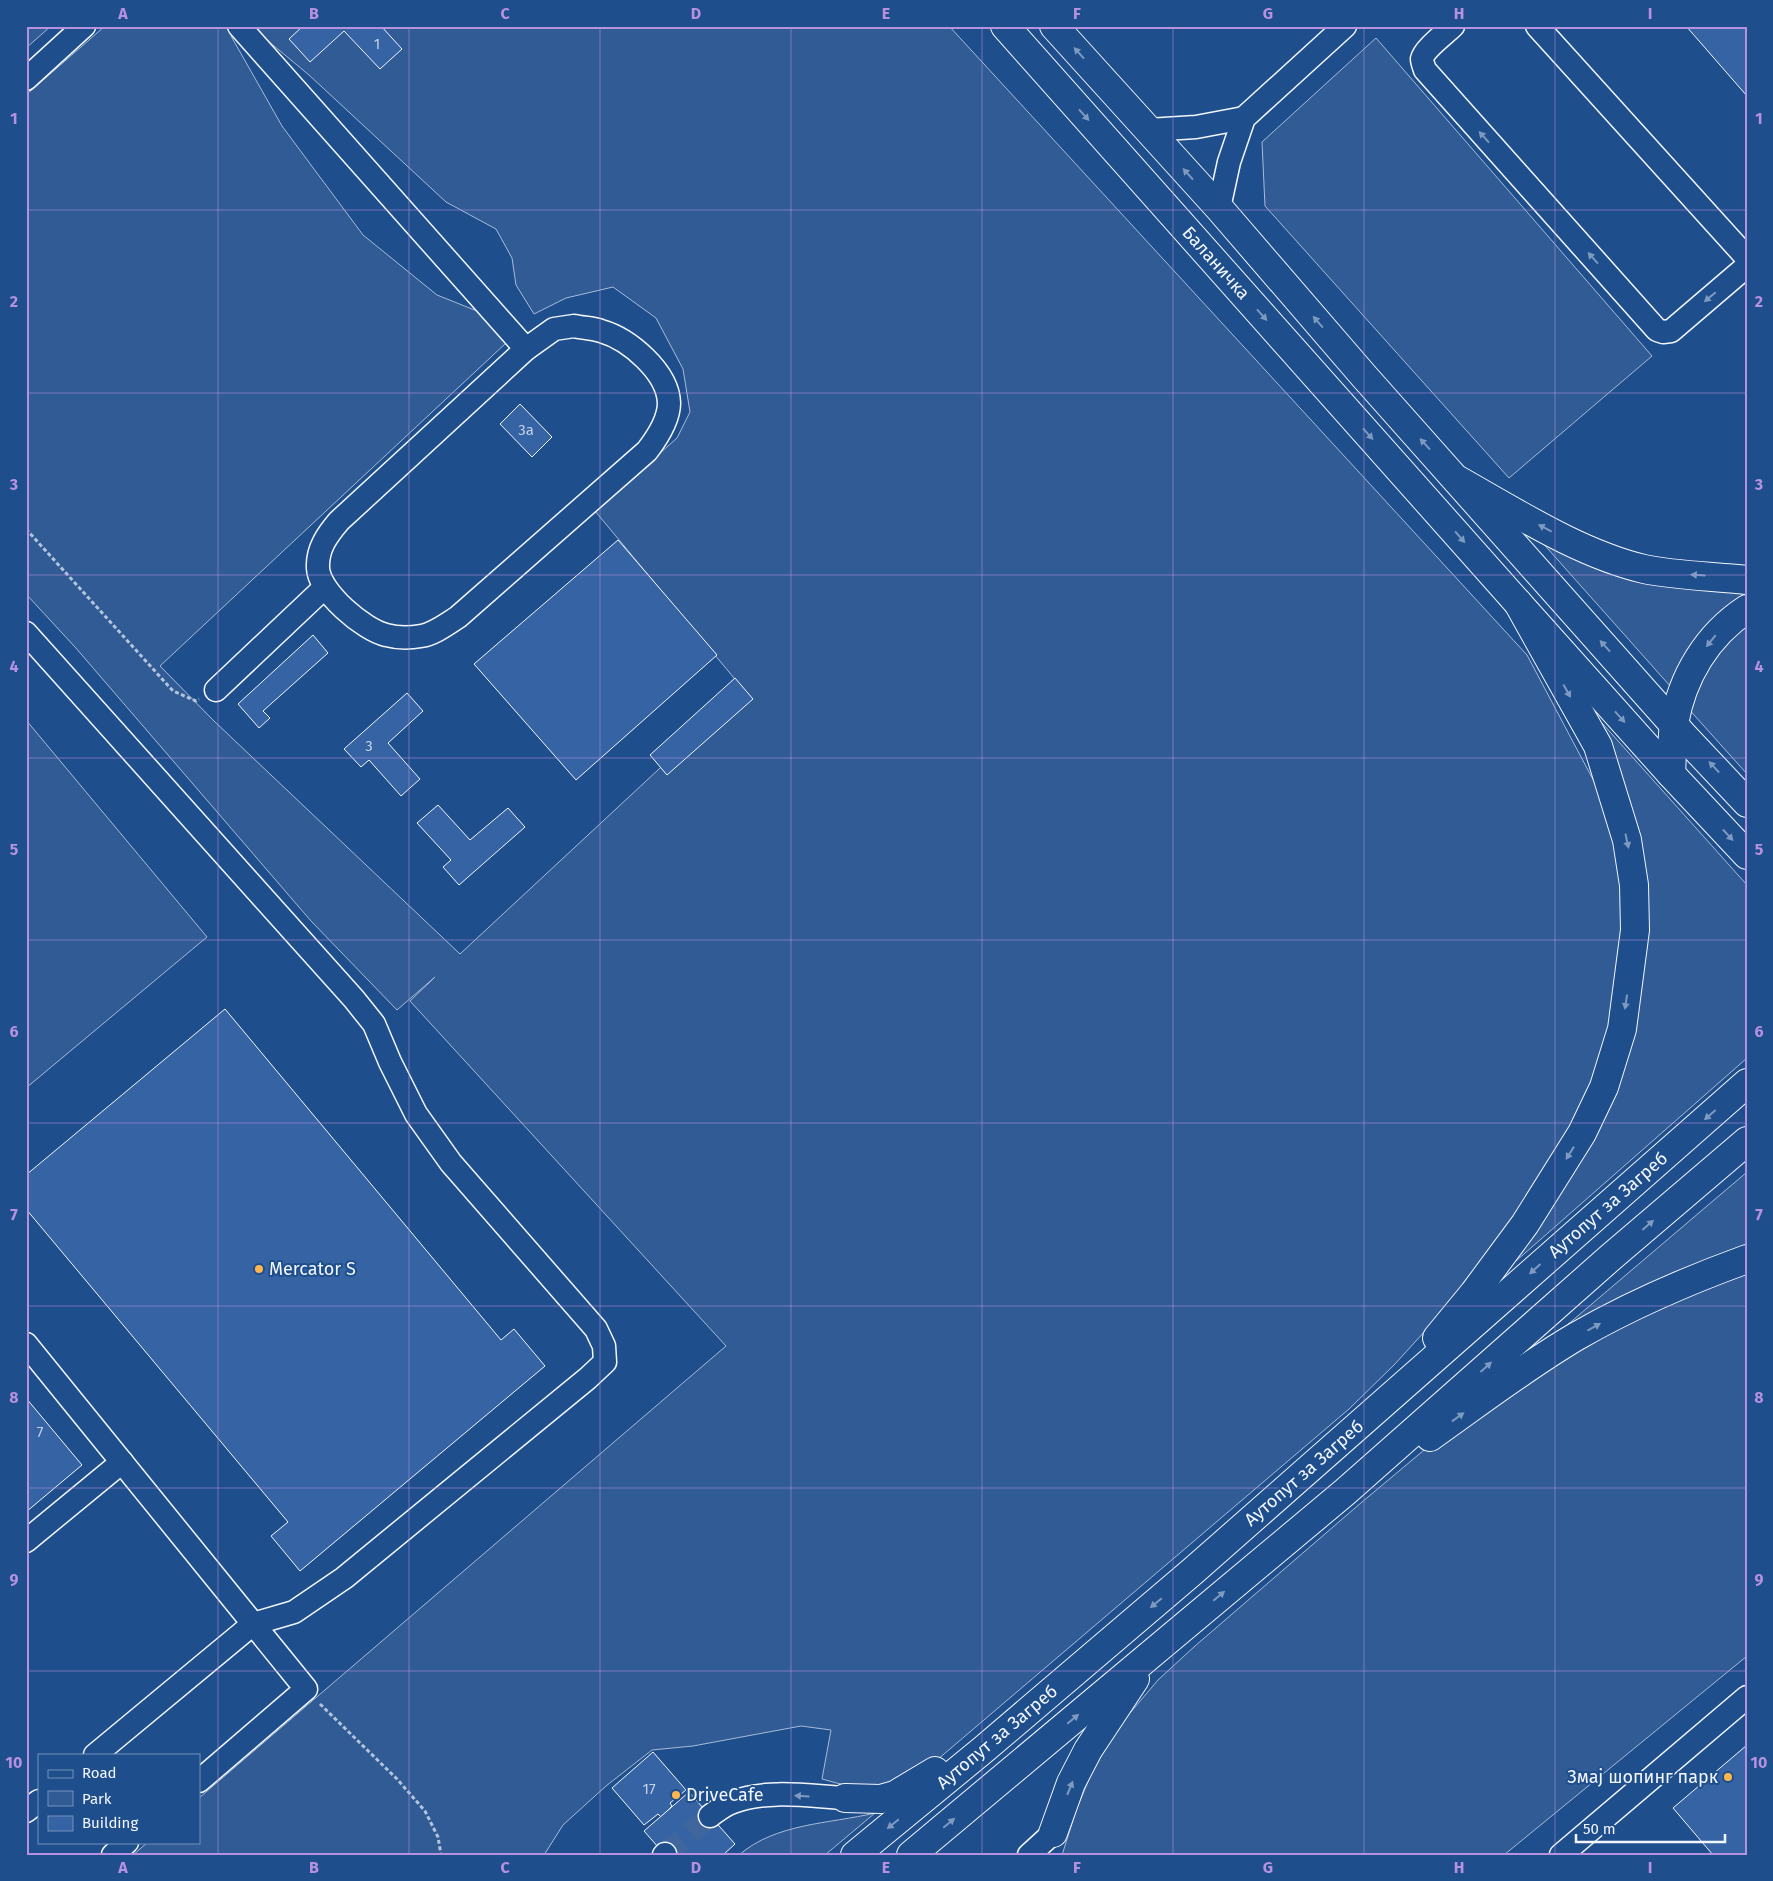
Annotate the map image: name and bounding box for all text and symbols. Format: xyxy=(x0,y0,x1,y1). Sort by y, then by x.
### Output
text: A xyxy=(117,4,128,23)
text: B xyxy=(309,4,319,23)
text: C xyxy=(500,4,510,23)
text: D xyxy=(691,4,701,23)
text: E xyxy=(882,4,890,23)
text: F xyxy=(1073,4,1081,23)
text: G xyxy=(1263,4,1273,23)
text: H xyxy=(1454,4,1464,23)
text: I xyxy=(1648,4,1652,23)
house number: 1 xyxy=(374,35,380,53)
one-way arrow xyxy=(1073,47,1084,60)
one-way arrow xyxy=(1078,108,1090,120)
text: 1 xyxy=(10,109,18,128)
text: 1 xyxy=(1755,109,1763,128)
one-way arrow xyxy=(1479,130,1490,143)
one-way arrow xyxy=(1182,168,1194,180)
street label: Баланичка xyxy=(1177,222,1255,304)
one-way arrow xyxy=(1587,252,1598,265)
text: 2 xyxy=(10,292,18,311)
one-way arrow xyxy=(1704,292,1717,303)
text: 2 xyxy=(1755,292,1763,311)
one-way arrow xyxy=(1256,308,1268,320)
one-way arrow xyxy=(1312,316,1323,329)
house number: 3a xyxy=(518,421,534,439)
one-way arrow xyxy=(1362,427,1374,439)
one-way arrow xyxy=(1419,439,1431,451)
text: 3 xyxy=(9,475,18,494)
text: 3 xyxy=(1754,475,1763,494)
one-way arrow xyxy=(1538,523,1551,532)
one-way arrow xyxy=(1454,531,1465,543)
one-way arrow xyxy=(1690,571,1706,579)
one-way arrow xyxy=(1705,634,1716,647)
one-way arrow xyxy=(1599,641,1611,653)
text: 4 xyxy=(9,657,19,676)
text: 4 xyxy=(1754,657,1764,676)
one-way arrow xyxy=(1563,684,1572,697)
one-way arrow xyxy=(1614,711,1626,723)
house number: 3 xyxy=(365,737,373,755)
one-way arrow xyxy=(1708,762,1720,774)
one-way arrow xyxy=(1722,829,1734,841)
one-way arrow xyxy=(1623,833,1631,848)
text: 5 xyxy=(10,840,19,859)
text: 5 xyxy=(1755,840,1764,859)
one-way arrow xyxy=(1621,995,1629,1011)
text: 6 xyxy=(9,1022,19,1041)
text: 6 xyxy=(1754,1022,1764,1041)
one-way arrow xyxy=(1703,1110,1716,1121)
street label: Аутопут за Загреб xyxy=(1544,1147,1672,1263)
one-way arrow xyxy=(1565,1147,1574,1160)
text: 7 xyxy=(10,1205,18,1224)
text: 7 xyxy=(1755,1205,1763,1224)
one-way arrow xyxy=(1641,1219,1653,1231)
place label: Mercator S xyxy=(269,1258,356,1280)
marker: Mercator S xyxy=(253,1263,265,1275)
one-way arrow xyxy=(1530,1263,1542,1275)
one-way arrow xyxy=(1586,1323,1601,1331)
one-way arrow xyxy=(1480,1361,1492,1373)
text: 8 xyxy=(9,1388,19,1407)
text: 8 xyxy=(1754,1388,1764,1407)
one-way arrow xyxy=(1452,1412,1465,1422)
street label: Аутопут за Загреб xyxy=(1240,1415,1368,1531)
house number: 7 xyxy=(37,1423,44,1441)
text: 9 xyxy=(10,1570,19,1589)
text: 9 xyxy=(1755,1570,1764,1589)
one-way arrow xyxy=(1213,1591,1226,1602)
one-way arrow xyxy=(1150,1597,1162,1609)
street label: Аутопут за Загреб xyxy=(932,1680,1062,1794)
one-way arrow xyxy=(1067,1714,1080,1725)
text: 10 xyxy=(6,1753,22,1772)
text: 10 xyxy=(1751,1753,1767,1772)
legend xyxy=(38,1754,200,1844)
text: Road xyxy=(82,1764,117,1782)
place label: Змај шопинг парк xyxy=(1567,1766,1719,1788)
marker: Змај шопинг парк xyxy=(1722,1771,1734,1783)
house number: 17 xyxy=(642,1780,656,1798)
one-way arrow xyxy=(1066,1780,1074,1795)
place label: DriveCafe xyxy=(686,1784,764,1806)
marker: DriveCafe xyxy=(670,1789,682,1801)
text: Park xyxy=(82,1790,112,1808)
one-way arrow xyxy=(794,1791,810,1799)
scale bar xyxy=(1576,1811,1724,1843)
text: Building xyxy=(82,1814,138,1832)
one-way arrow xyxy=(942,1818,955,1829)
one-way arrow xyxy=(886,1819,899,1830)
text: 50 m xyxy=(1583,1820,1616,1838)
text: A xyxy=(117,1858,128,1877)
text: B xyxy=(309,1858,319,1877)
text: C xyxy=(500,1858,510,1877)
text: D xyxy=(691,1858,701,1877)
text: E xyxy=(882,1858,890,1877)
text: F xyxy=(1073,1858,1081,1877)
text: G xyxy=(1263,1858,1273,1877)
text: H xyxy=(1454,1858,1464,1877)
text: I xyxy=(1648,1858,1652,1877)

